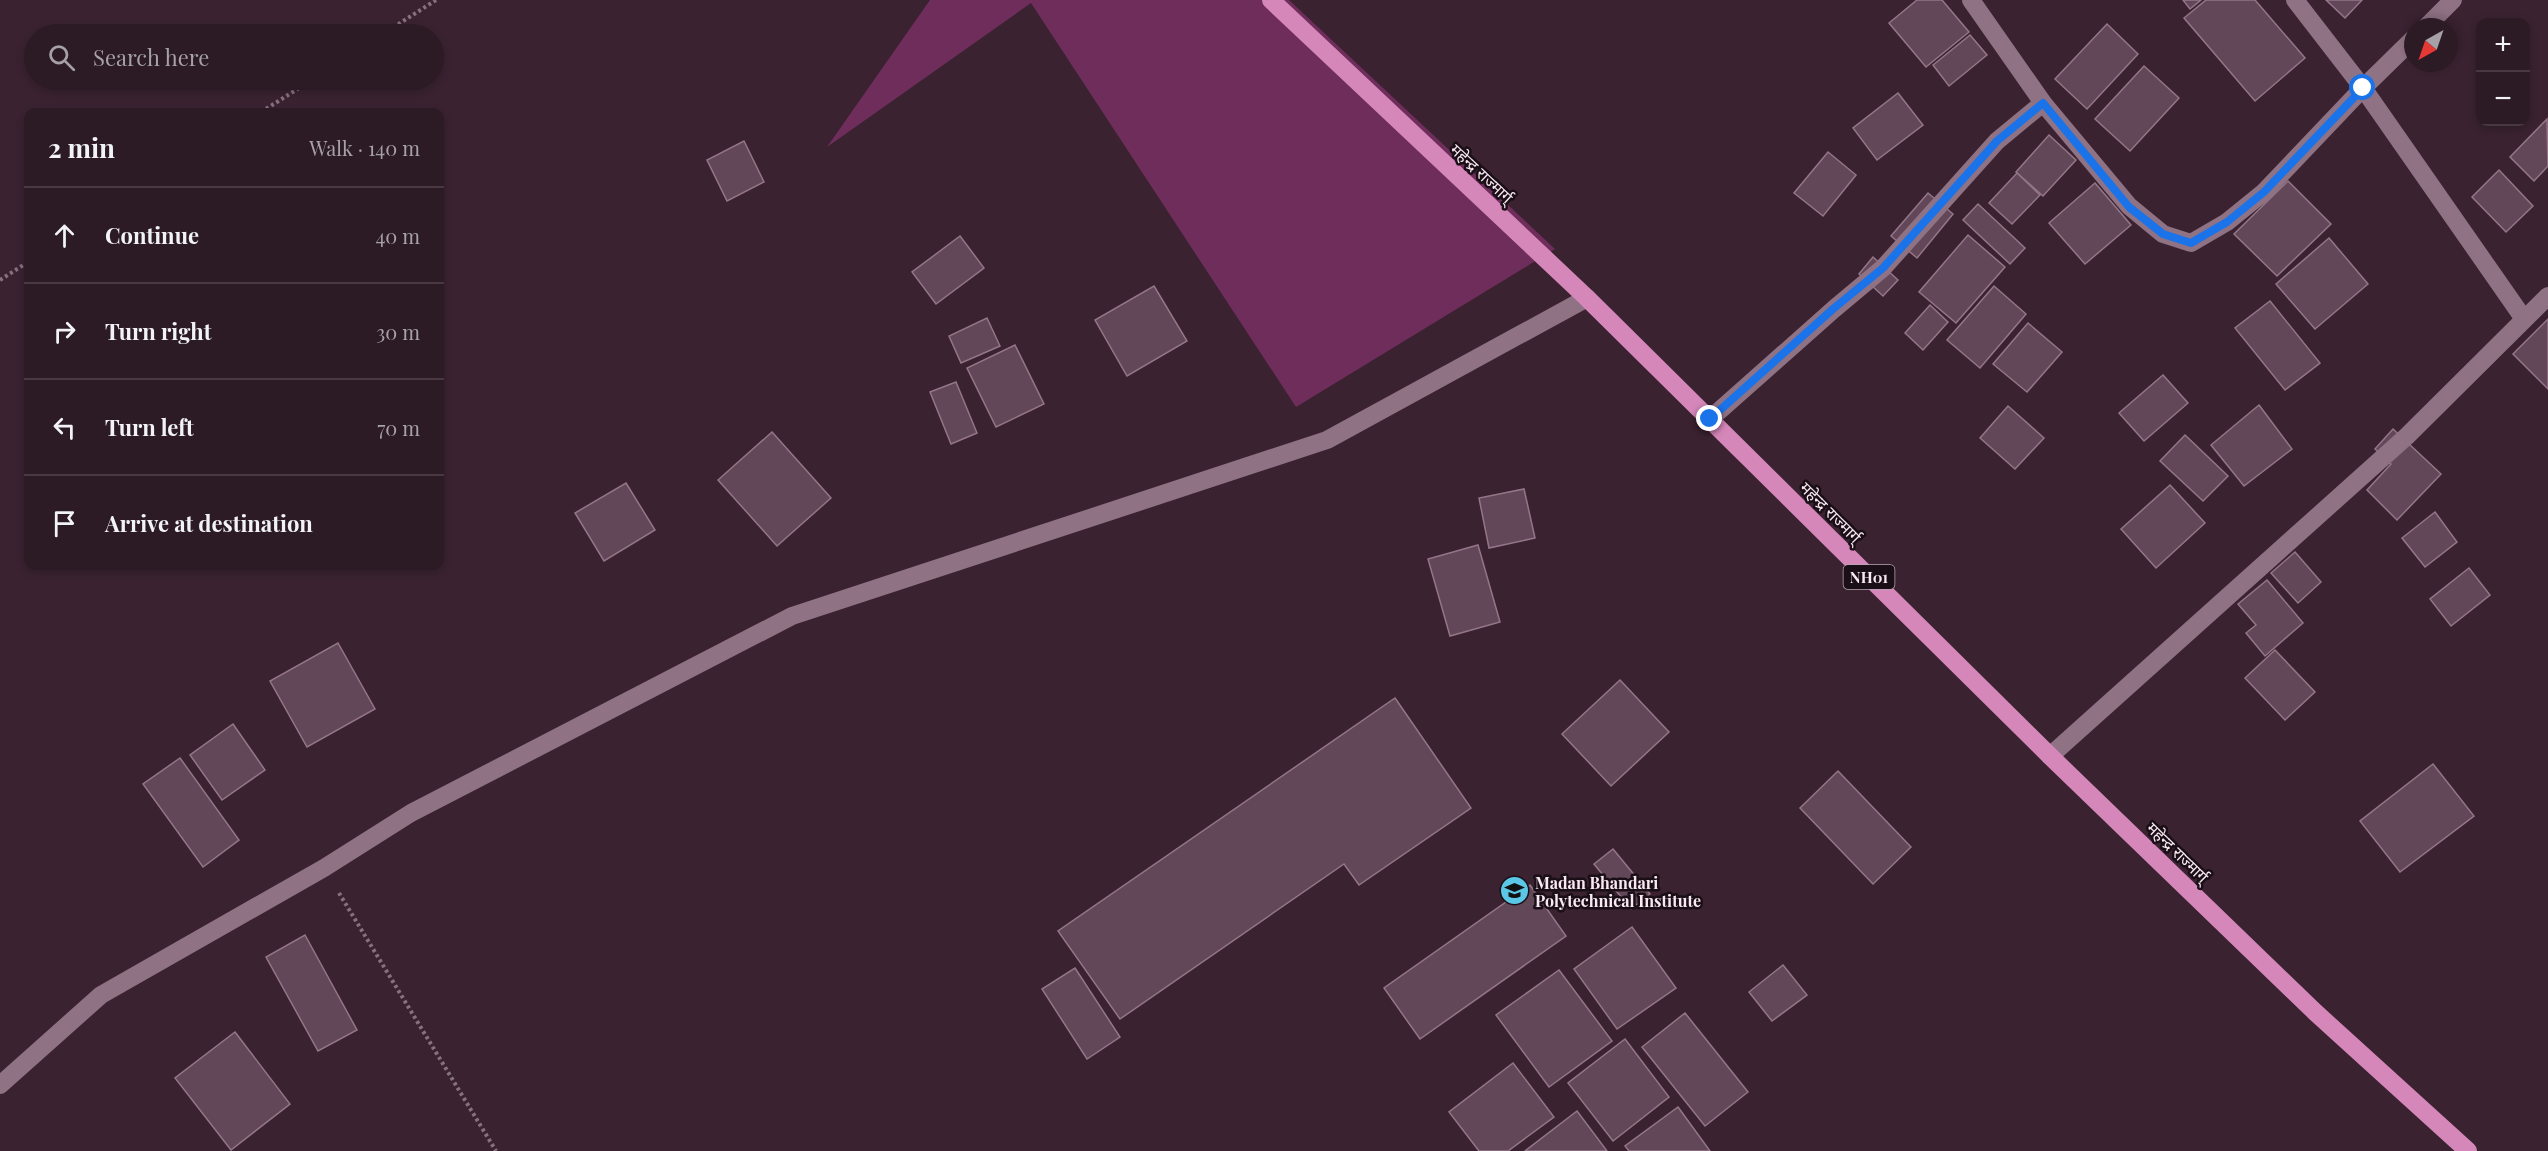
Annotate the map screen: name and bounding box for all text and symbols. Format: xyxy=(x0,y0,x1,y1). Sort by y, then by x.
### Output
north arrow xyxy=(2404,18,2458,72)
map controls xyxy=(2476,18,2530,126)
button: + xyxy=(2476,18,2530,72)
search box xyxy=(24,24,444,90)
icon: search xyxy=(45,41,78,74)
text: Search here xyxy=(93,42,209,72)
button: − xyxy=(2476,72,2530,126)
route start xyxy=(2349,74,2375,100)
text: 2 min xyxy=(48,130,115,165)
text: Walk · 140 m xyxy=(309,134,420,161)
street label: महेन्द्र राज्मार्ग् xyxy=(1446,139,1520,210)
icon: ahead xyxy=(48,219,81,252)
text: Continue xyxy=(105,220,199,250)
text: 40 m xyxy=(375,222,420,249)
icon: right xyxy=(48,315,81,348)
text: Turn right xyxy=(105,316,211,346)
text: 30 m xyxy=(376,318,420,345)
route end xyxy=(1696,405,1722,431)
icon: left xyxy=(48,411,81,444)
text: Turn left xyxy=(105,412,194,442)
text: 70 m xyxy=(377,414,420,441)
street label: महेन्द्र राज्मार्ग् xyxy=(1795,477,1868,550)
icon: arrive xyxy=(48,507,81,540)
text: Arrive at destination xyxy=(105,508,313,538)
road number: NH01 xyxy=(1844,565,1894,589)
street label: महेन्द्र राज्मार्ग् xyxy=(2142,817,2216,889)
place label: Madan Bhandari Polytechnical Institute xyxy=(1535,872,1701,911)
school or university icon: Madan Bhandari Polytechnical Institute xyxy=(1498,875,1530,907)

